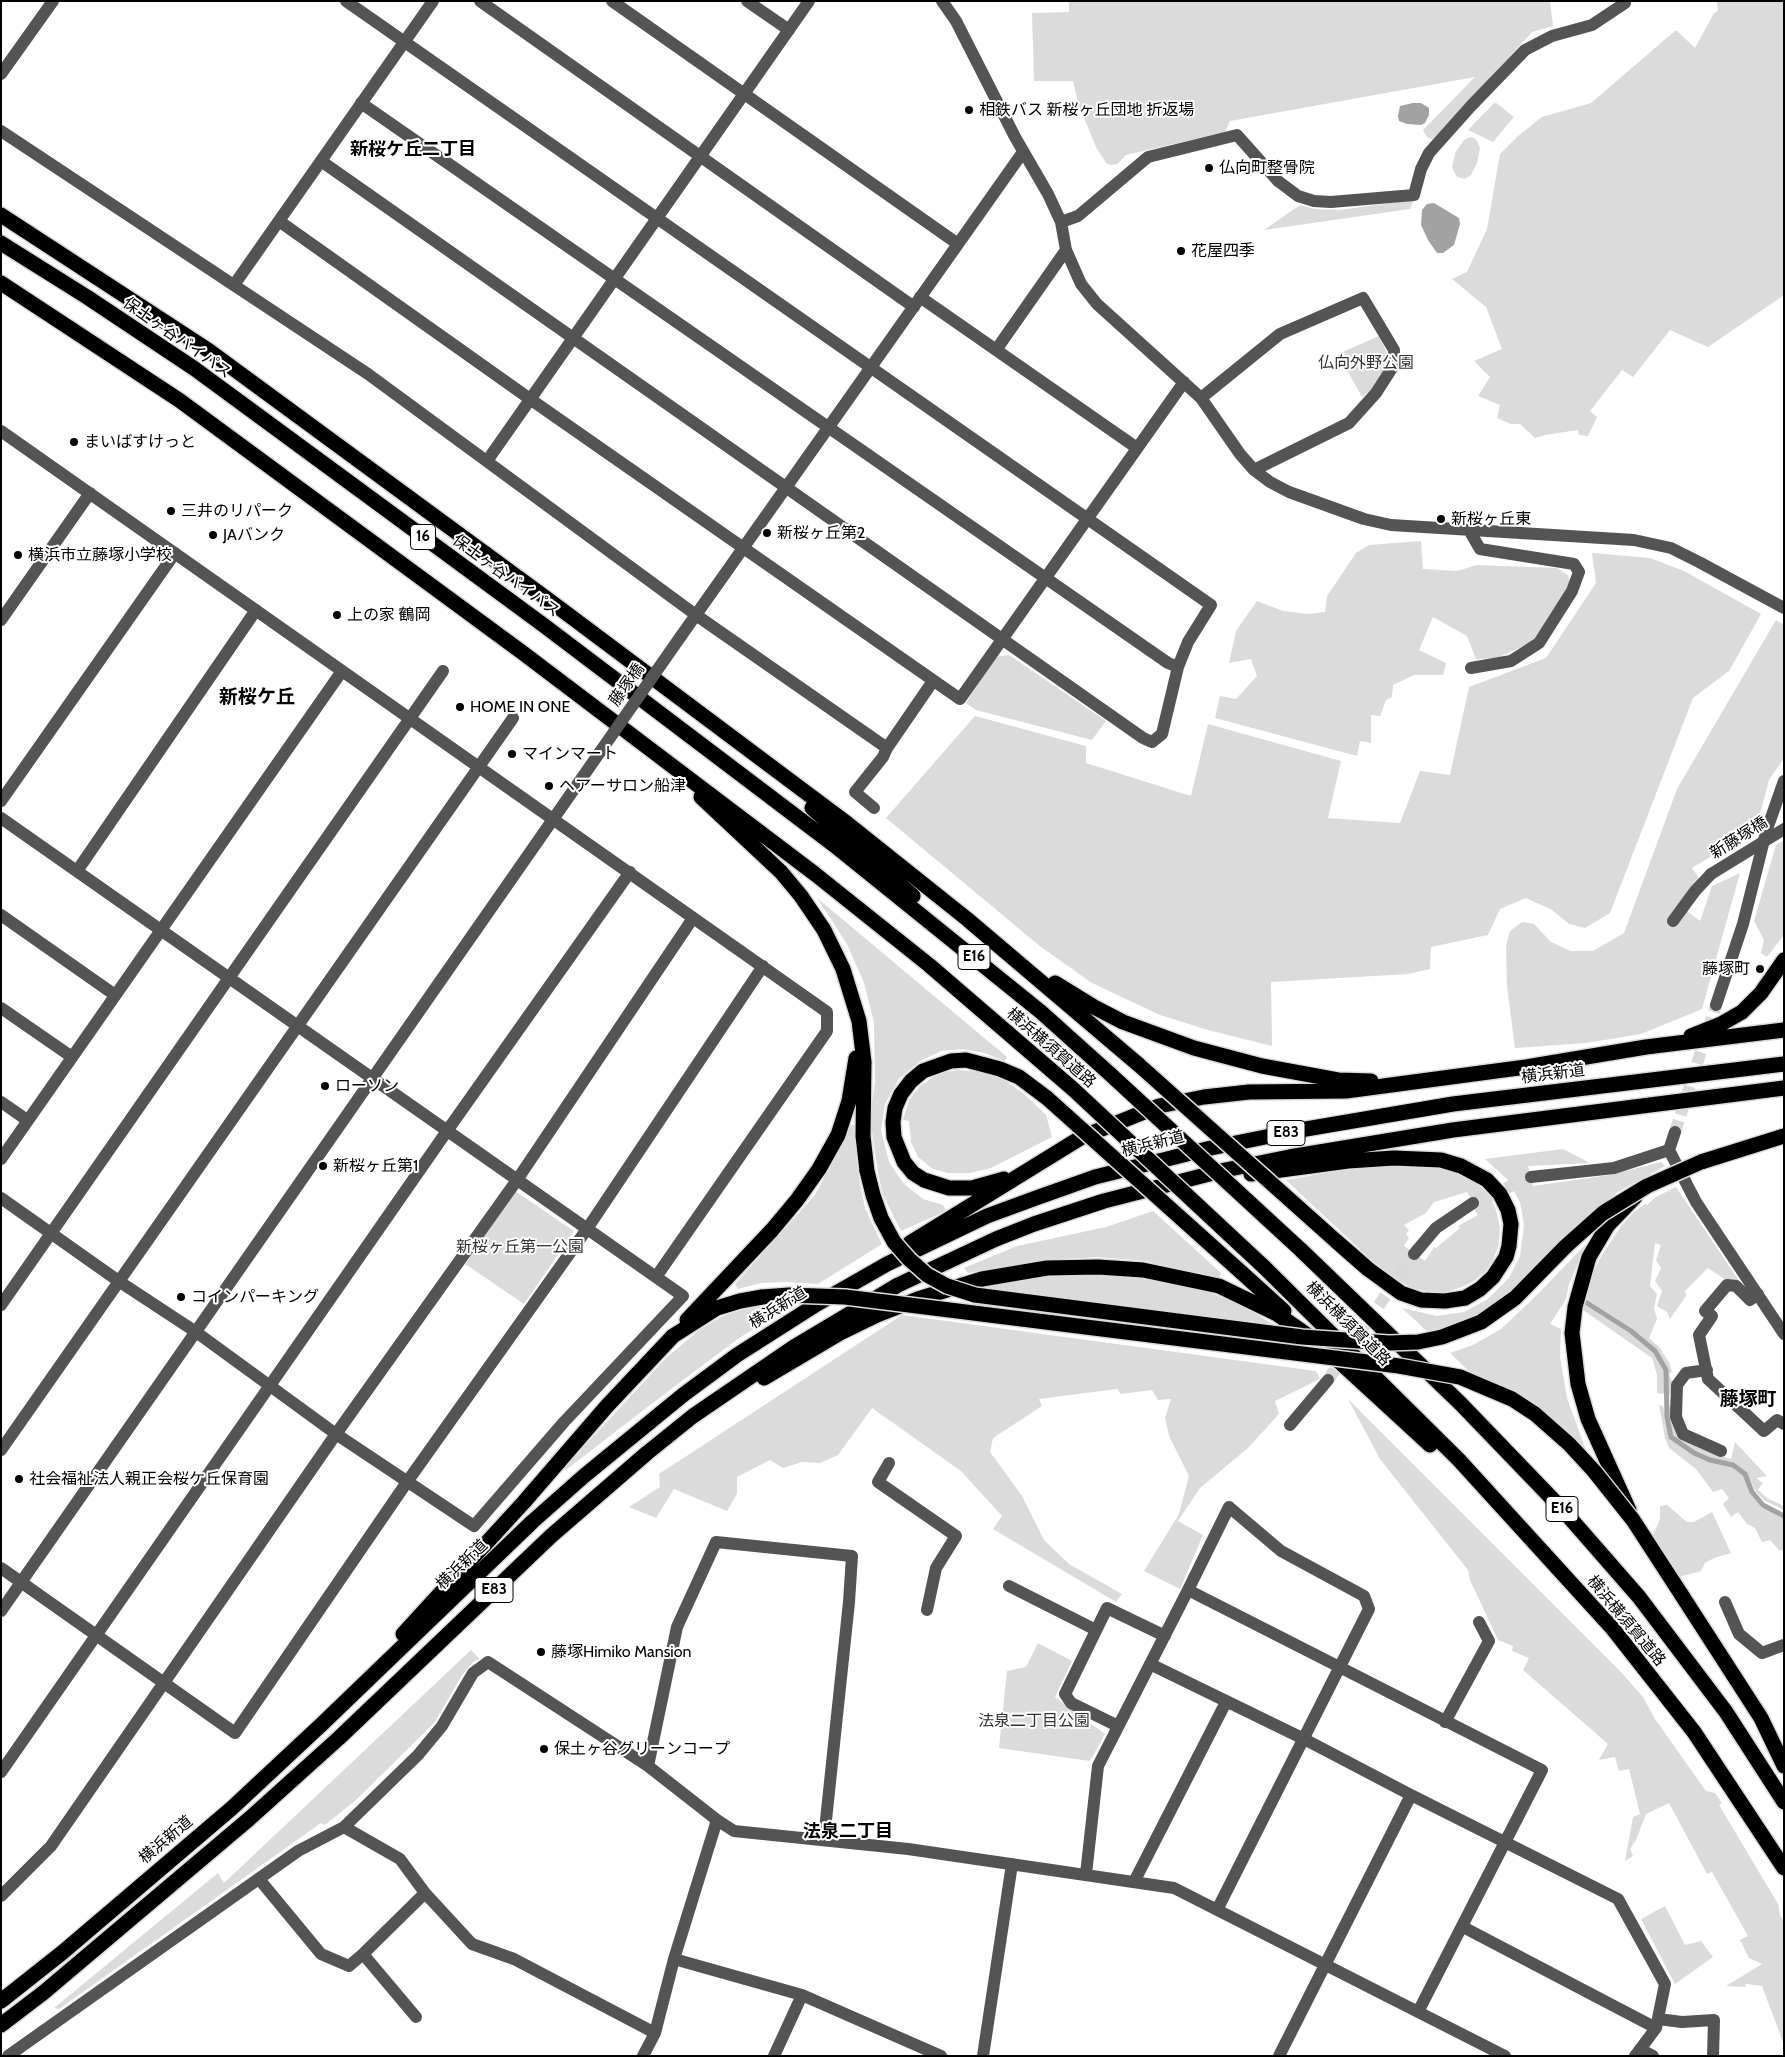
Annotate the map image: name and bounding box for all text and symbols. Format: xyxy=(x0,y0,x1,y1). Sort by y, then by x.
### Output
place label: 相鉄バス 新桜ヶ丘団地 折返場 xyxy=(979,100,1194,120)
marker: 相鉄バス 新桜ヶ丘団地 折返場 xyxy=(963,104,975,116)
district label: 新桜ケ丘二丁目 xyxy=(350,139,476,161)
place label: 仏向町整骨院 xyxy=(1219,158,1315,178)
marker: 仏向町整骨院 xyxy=(1203,162,1215,174)
place label: 花屋四季 xyxy=(1191,241,1255,261)
marker: 花屋四季 xyxy=(1175,245,1187,257)
street label: 保土ヶ谷バイパス xyxy=(119,293,235,383)
park label: 仏向外野公園 xyxy=(1318,353,1414,373)
place label: まいばすけっと xyxy=(84,432,196,452)
marker: まいばすけっと xyxy=(68,436,80,448)
place label: 三井のリパーク xyxy=(181,501,293,521)
marker: 三井のリパーク xyxy=(165,505,177,517)
place label: 新桜ヶ丘東 xyxy=(1451,509,1531,529)
marker: 新桜ヶ丘東 xyxy=(1435,513,1447,525)
place label: 新桜ヶ丘第2 xyxy=(777,523,865,543)
road number: 16 xyxy=(410,524,436,550)
place label: JAバンク xyxy=(223,525,285,545)
marker: 新桜ヶ丘第2 xyxy=(761,527,773,539)
marker: JAバンク xyxy=(207,529,219,541)
street label: 保土ヶ谷バイパス xyxy=(449,531,563,621)
place label: 横浜市立藤塚小学校 xyxy=(28,545,172,565)
marker: 横浜市立藤塚小学校 xyxy=(12,549,24,561)
place label: 上の家 鶴岡 xyxy=(347,605,431,625)
marker: 上の家 鶴岡 xyxy=(331,609,343,621)
street label: 藤塚橋 xyxy=(605,660,649,710)
district label: 新桜ケ丘 xyxy=(219,686,295,708)
place label: HOME IN ONE xyxy=(470,697,570,717)
marker: HOME IN ONE xyxy=(454,701,466,713)
place label: マインマート xyxy=(522,744,618,764)
marker: マインマート xyxy=(506,748,518,760)
place label: ヘアーサロン船津 xyxy=(559,776,686,796)
marker: ヘアーサロン船津 xyxy=(543,780,555,792)
street label: 新藤塚橋 xyxy=(1707,813,1771,863)
road number: E16 xyxy=(958,944,990,970)
place label: 藤塚町 xyxy=(1702,959,1750,979)
marker: 藤塚町 xyxy=(1754,963,1766,975)
street label: 横浜横須賀道路 xyxy=(1002,1004,1100,1092)
street label: 横浜新道 xyxy=(1520,1061,1586,1087)
place label: ローソン xyxy=(335,1076,399,1096)
marker: ローソン xyxy=(319,1080,331,1092)
road number: E83 xyxy=(1267,1120,1305,1146)
street label: 横浜新道 xyxy=(1120,1127,1186,1161)
place label: 新桜ヶ丘第1 xyxy=(333,1156,418,1176)
marker: 新桜ヶ丘第1 xyxy=(317,1160,329,1172)
park label: 新桜ヶ丘第一公園 xyxy=(456,1237,584,1257)
street label: 横浜横須賀道路 xyxy=(1302,1278,1394,1370)
street label: 横浜新道 xyxy=(746,1283,810,1333)
place label: コインパーキング xyxy=(191,1287,319,1307)
marker: コインパーキング xyxy=(175,1291,187,1303)
district label: 藤塚町 xyxy=(1720,1388,1776,1410)
place label: 社会福祉法人親正会桜ケ丘保育園 xyxy=(29,1469,269,1489)
marker: 社会福祉法人親正会桜ケ丘保育園 xyxy=(13,1473,25,1485)
road number: E16 xyxy=(1546,1496,1578,1522)
street label: 横浜新道 xyxy=(432,1536,492,1594)
street label: 横浜横須賀道路 xyxy=(1583,1572,1669,1670)
road number: E83 xyxy=(475,1578,513,1602)
place label: 藤塚Himiko Mansion xyxy=(551,1642,691,1662)
marker: 藤塚Himiko Mansion xyxy=(535,1646,547,1658)
park label: 法泉二丁目公園 xyxy=(978,1711,1090,1731)
place label: 保土ヶ谷グリーンコープ xyxy=(554,1739,730,1759)
marker: 保土ヶ谷グリーンコープ xyxy=(538,1743,550,1755)
street label: 横浜新道 xyxy=(135,1812,197,1868)
district label: 法泉二丁目 xyxy=(803,1821,893,1843)

